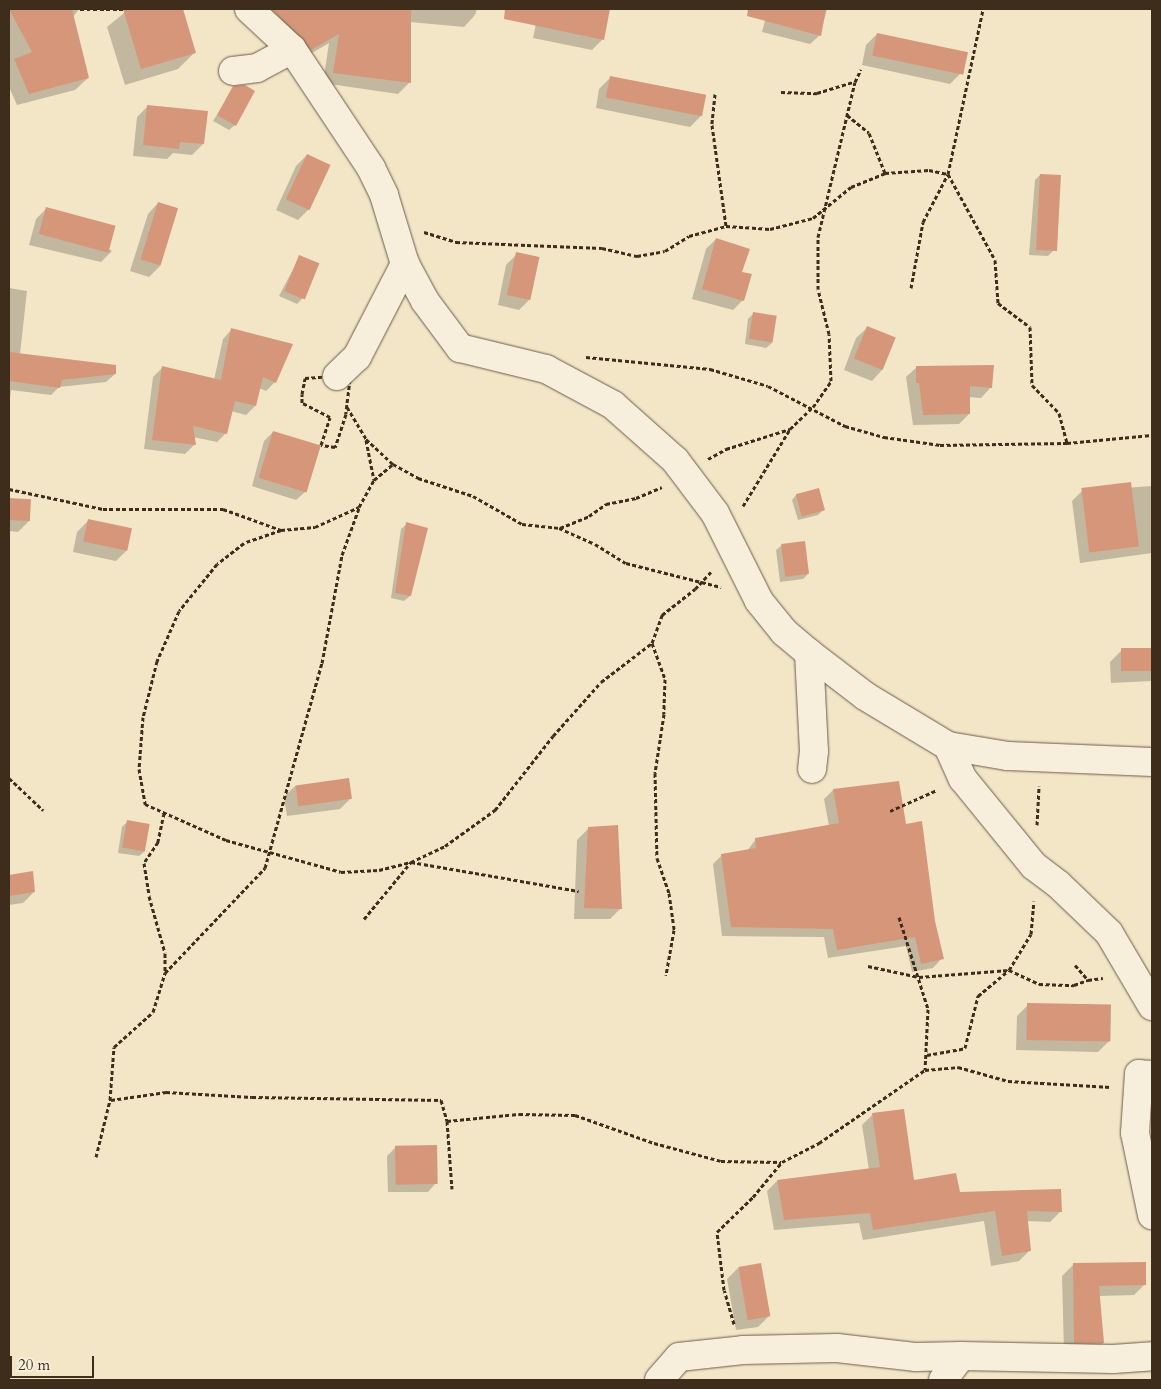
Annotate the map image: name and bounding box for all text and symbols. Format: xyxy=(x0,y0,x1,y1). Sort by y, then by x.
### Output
scale bar xyxy=(12,1346,96,1378)
text: 20 m xyxy=(18,1355,50,1375)

